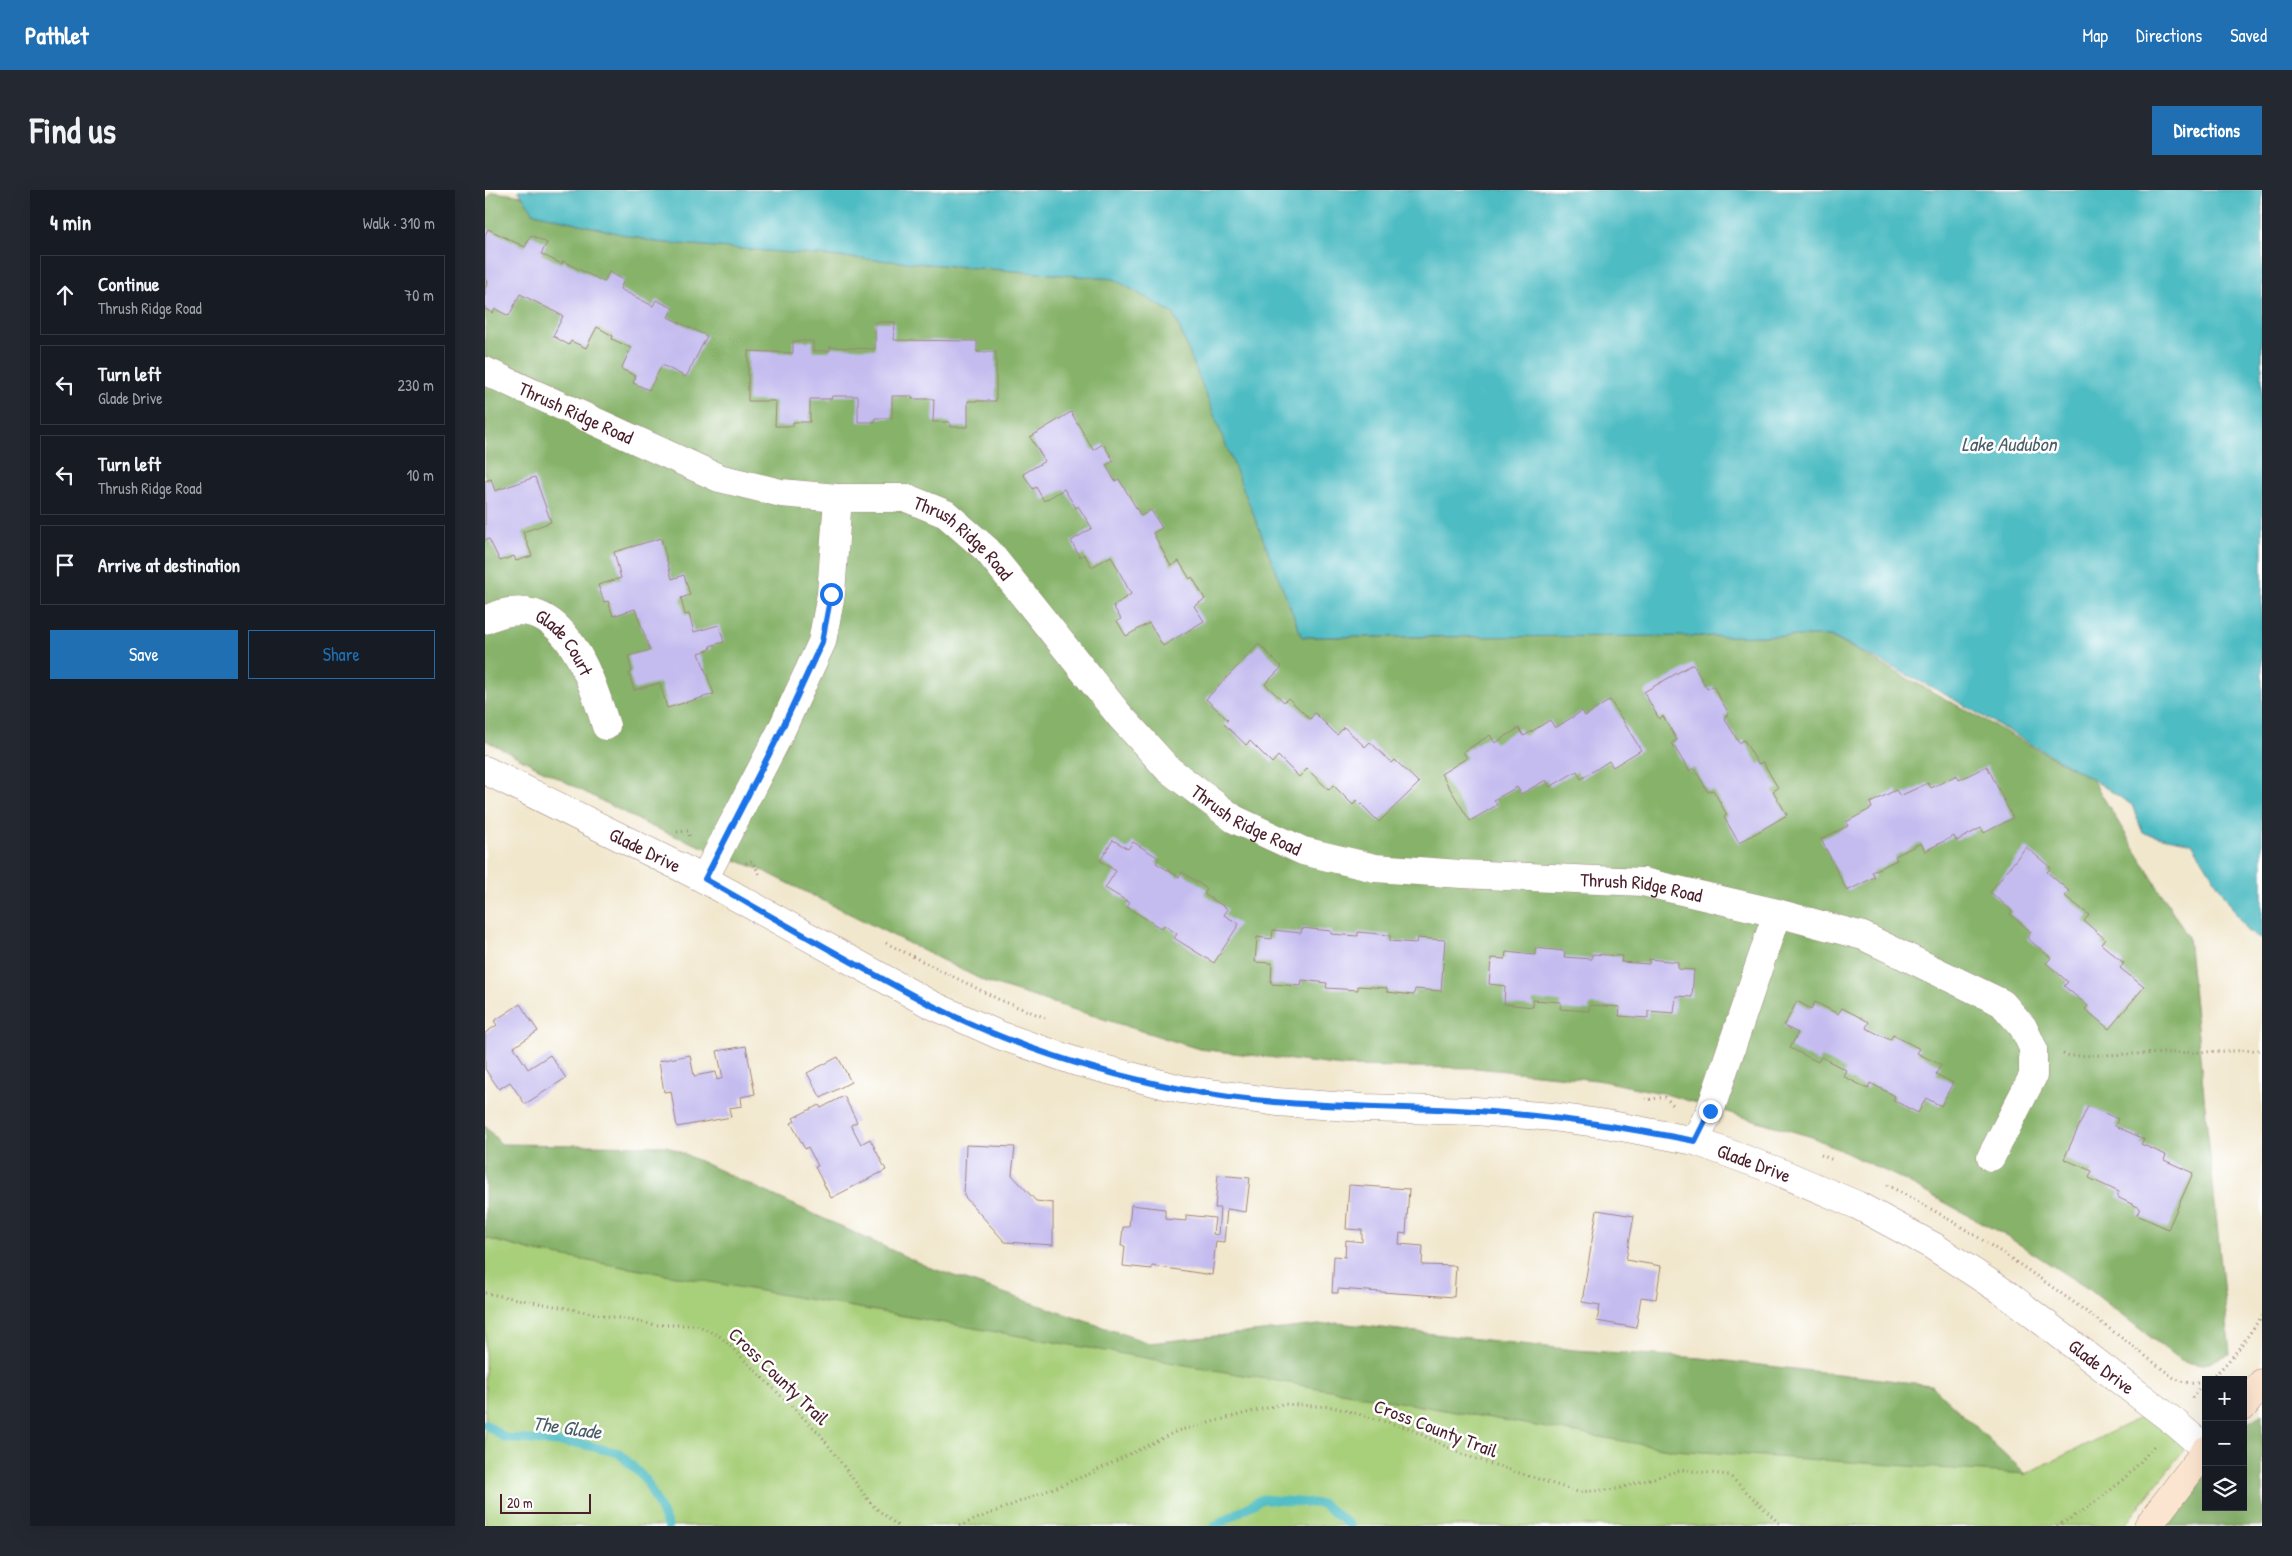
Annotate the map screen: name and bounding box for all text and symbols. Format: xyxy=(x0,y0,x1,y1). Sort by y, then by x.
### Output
text: Pathlet xyxy=(25,19,88,51)
text: Map xyxy=(2083,23,2108,48)
text: Directions xyxy=(2136,23,2202,48)
text: Saved xyxy=(2230,23,2267,48)
button: Directions xyxy=(2152,106,2262,155)
text: Find us xyxy=(30,107,116,154)
text: 4 min xyxy=(50,208,91,237)
text: Walk · 310 m xyxy=(363,212,435,234)
text: Continue xyxy=(98,271,159,297)
icon: ahead xyxy=(51,281,79,309)
text: 70 m xyxy=(404,284,434,306)
text: Thrush Ridge Road xyxy=(98,297,202,319)
text: Turn left xyxy=(98,361,161,387)
icon: left xyxy=(51,371,79,399)
text: 230 m xyxy=(398,374,434,396)
street label: Thrush Ridge Road xyxy=(514,375,638,450)
text: Glade Drive xyxy=(98,387,163,409)
water label: Lake Audubon xyxy=(1961,430,2058,457)
text: Turn left xyxy=(98,451,161,477)
icon: left xyxy=(51,461,79,489)
text: 10 m xyxy=(406,464,434,486)
text: Thrush Ridge Road xyxy=(98,477,202,499)
street label: Thrush Ridge Road xyxy=(910,489,1019,586)
icon: arrive xyxy=(51,551,79,579)
text: Arrive at destination xyxy=(98,552,240,578)
route start xyxy=(820,583,843,606)
street label: Glade Court xyxy=(531,603,600,680)
button: Save xyxy=(50,630,238,679)
button: Share xyxy=(248,630,435,679)
street label: Thrush Ridge Road xyxy=(1186,778,1306,862)
street label: Glade Drive xyxy=(605,821,686,879)
street label: Thrush Ridge Road xyxy=(1580,866,1706,908)
route end xyxy=(1699,1100,1722,1123)
street label: Glade Drive xyxy=(1714,1137,1795,1189)
street label: Cross County Trail xyxy=(723,1321,836,1431)
street label: Glade Drive xyxy=(2063,1333,2140,1400)
map controls xyxy=(2202,1376,2247,1511)
button: + xyxy=(2202,1376,2247,1421)
street label: Cross County Trail xyxy=(1370,1392,1502,1464)
water label: The Glade xyxy=(531,1409,604,1445)
button: − xyxy=(2202,1421,2247,1466)
button: layers xyxy=(2202,1466,2247,1511)
scale bar xyxy=(500,1491,591,1514)
text: 20 m xyxy=(507,1493,533,1512)

